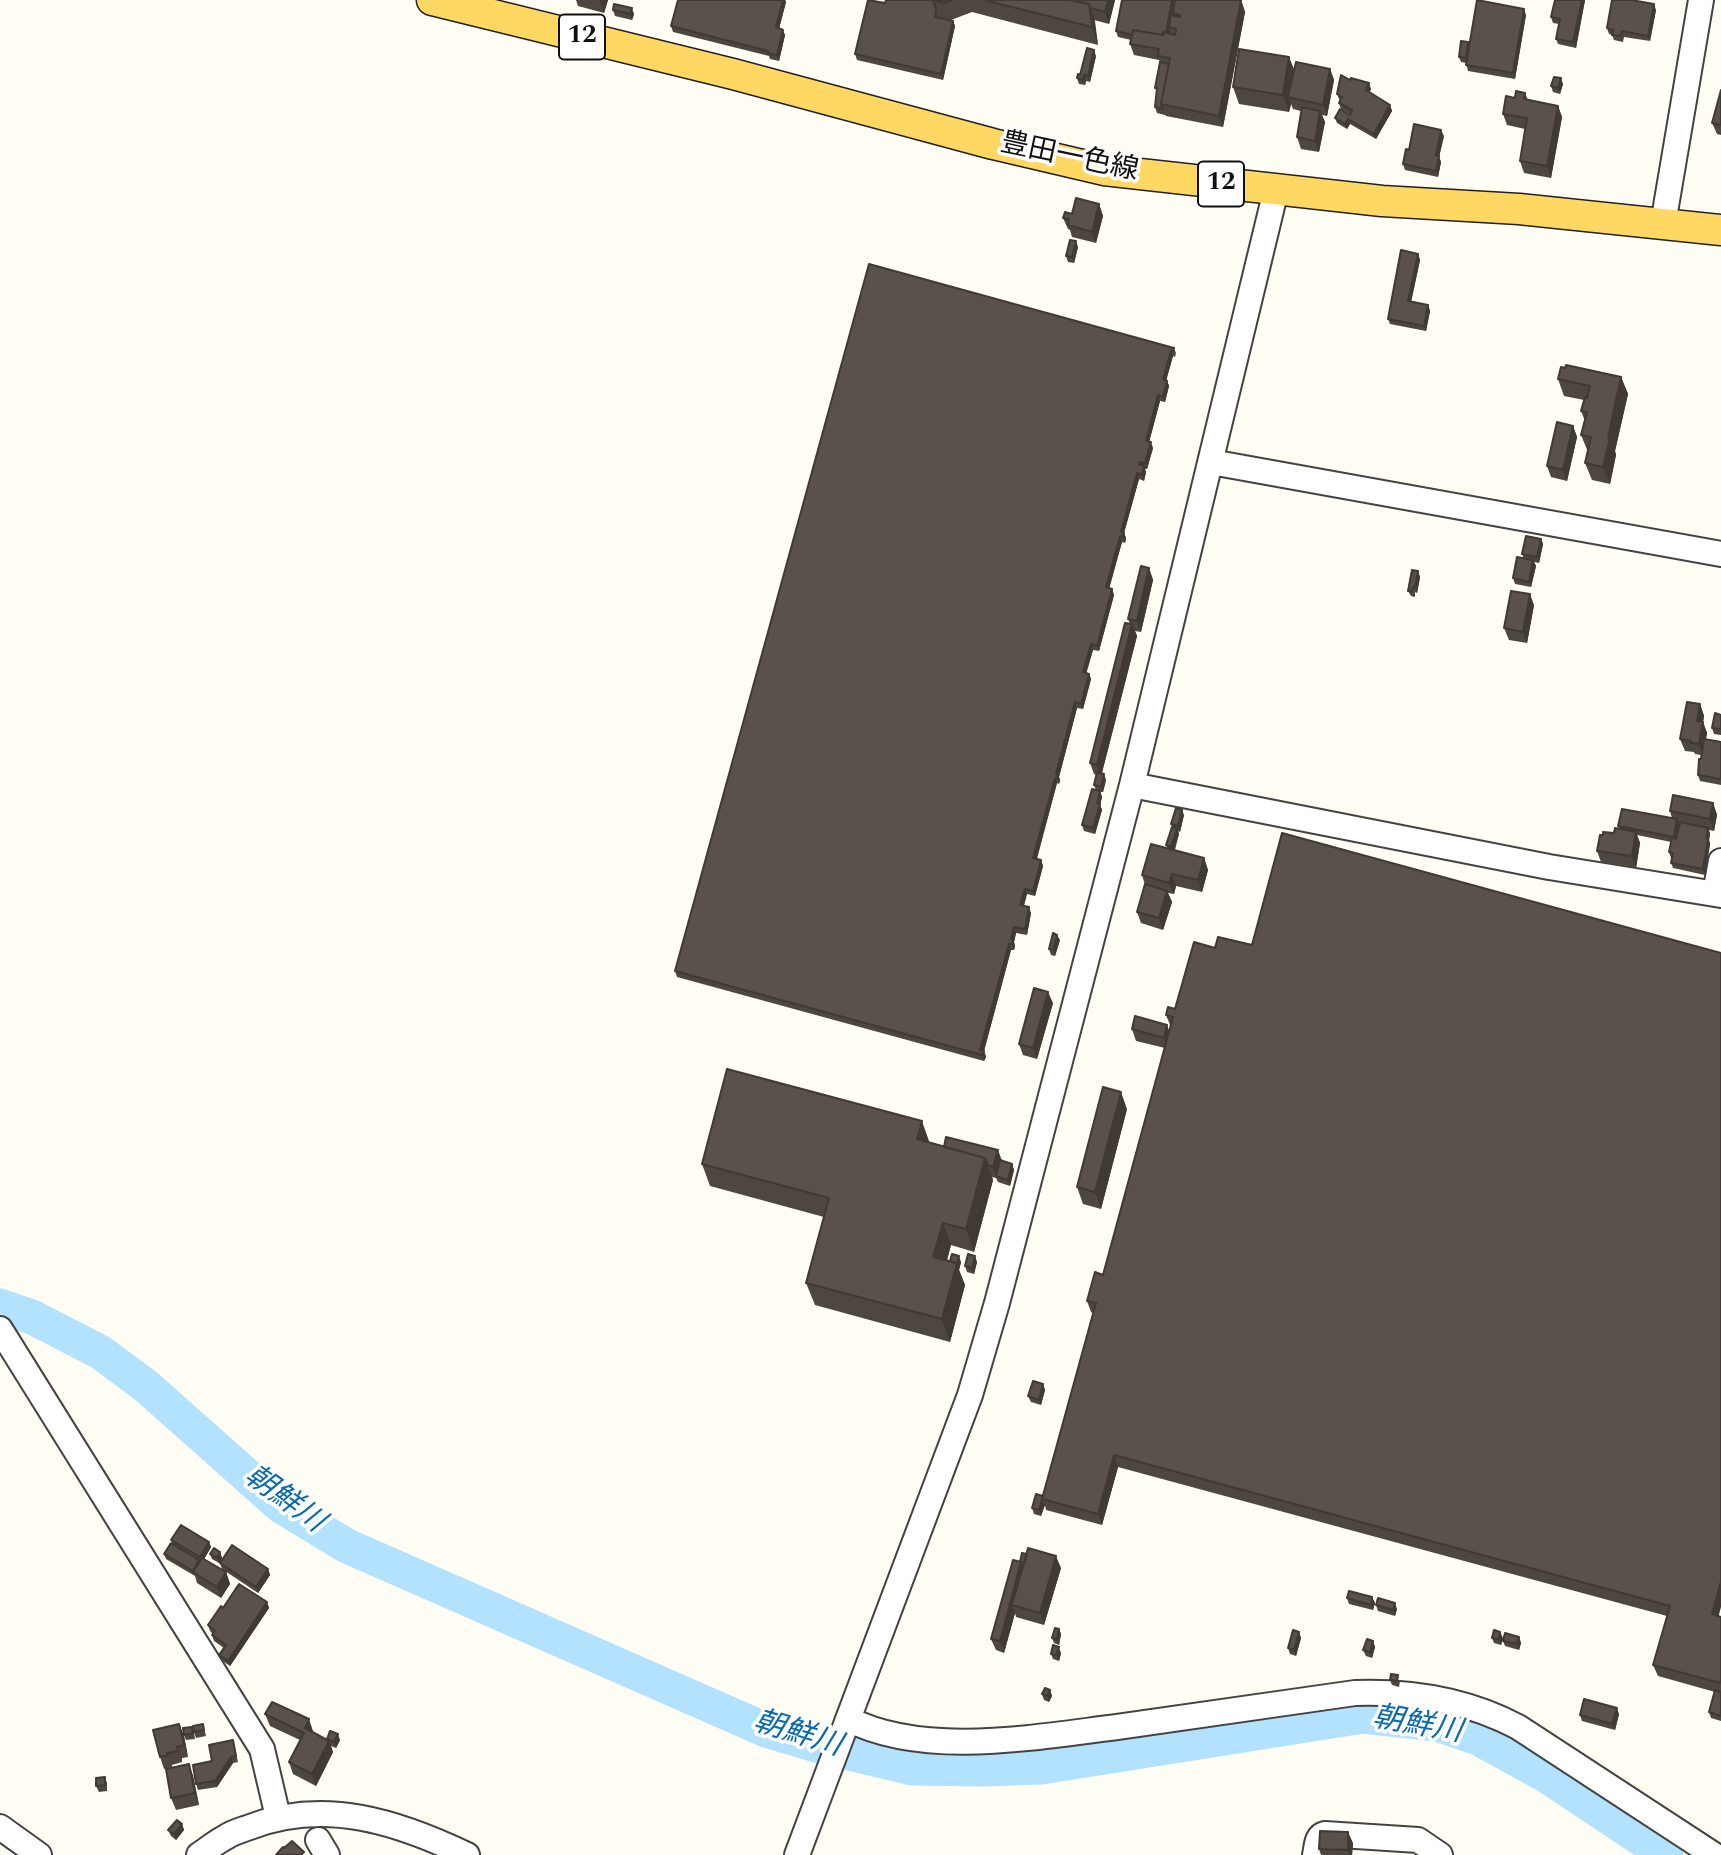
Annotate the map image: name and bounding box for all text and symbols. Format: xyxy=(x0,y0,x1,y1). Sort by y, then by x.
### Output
road number: 12 xyxy=(559,14,605,60)
street label: 豊田一色線 xyxy=(997,128,1141,190)
road number: 12 xyxy=(1198,162,1244,206)
water label: 朝鮮川 xyxy=(236,1460,330,1542)
water label: 朝鮮川 xyxy=(1370,1701,1464,1753)
water label: 朝鮮川 xyxy=(749,1706,845,1766)

